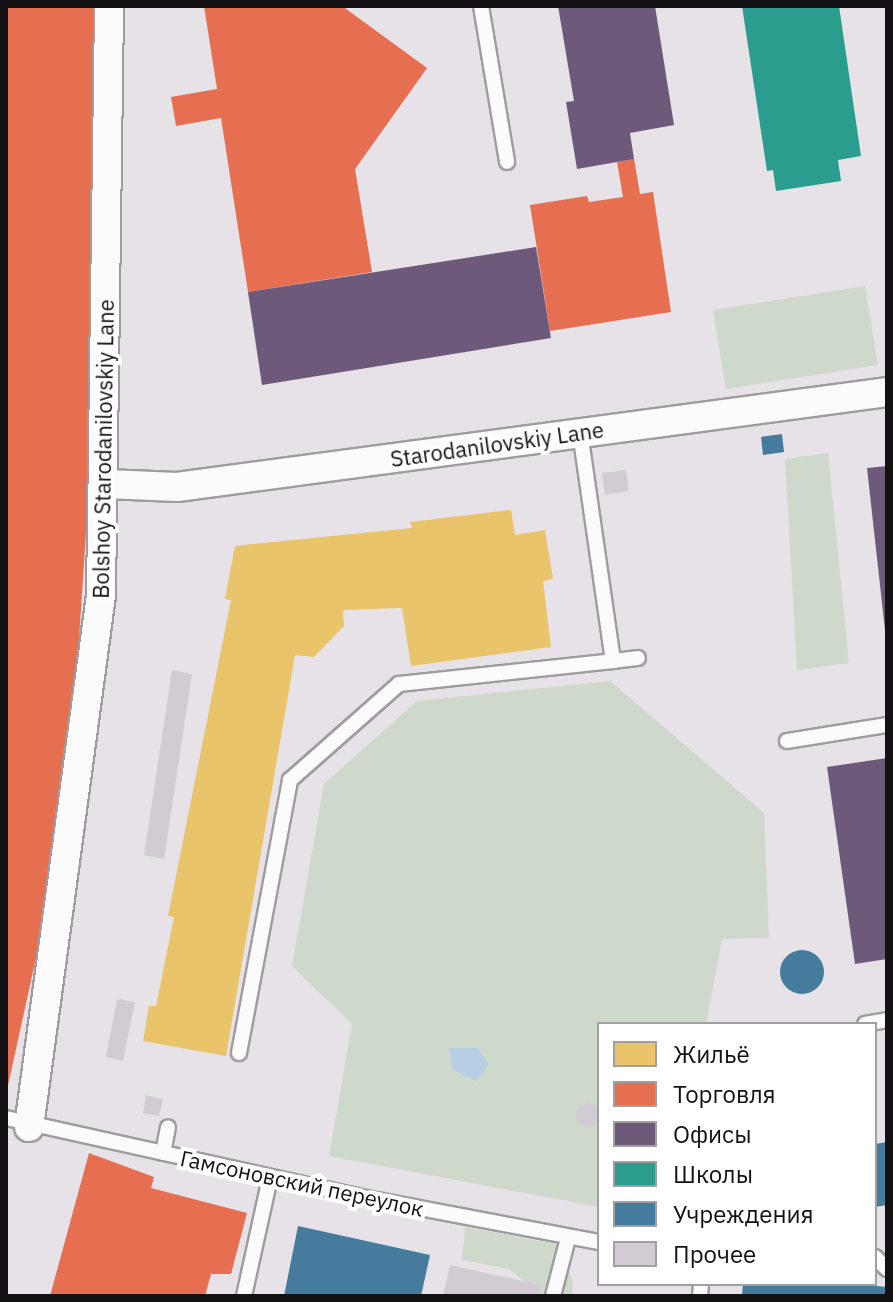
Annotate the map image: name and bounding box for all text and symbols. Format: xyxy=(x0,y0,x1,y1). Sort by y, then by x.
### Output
street label: Bolshoy Starodanilovskiy Lane xyxy=(87,299,119,599)
street label: Starodanilovskiy Lane xyxy=(389,416,605,472)
legend xyxy=(597,1022,877,1286)
text: Жильё xyxy=(673,1038,750,1070)
text: Торговля xyxy=(673,1078,776,1110)
text: Офисы xyxy=(673,1118,752,1150)
street label: Гамсоновский переулок xyxy=(178,1144,426,1222)
text: Школы xyxy=(673,1158,753,1190)
text: Учреждения xyxy=(673,1198,814,1230)
text: Прочее xyxy=(673,1238,756,1270)

